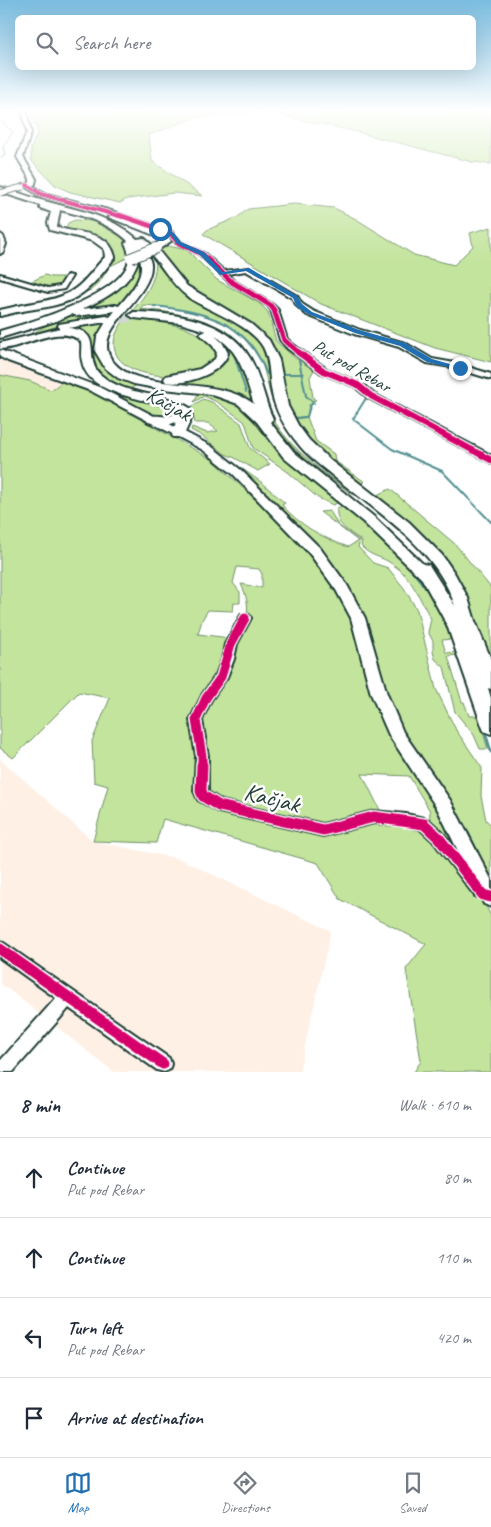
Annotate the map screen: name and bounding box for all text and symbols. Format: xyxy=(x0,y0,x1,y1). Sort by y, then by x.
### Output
search box xyxy=(15,15,476,70)
icon: search xyxy=(33,29,61,57)
text: Search here xyxy=(73,31,150,55)
route start xyxy=(149,218,172,241)
street label: Put pod Rebar xyxy=(309,335,396,398)
route end xyxy=(449,357,472,380)
street label: Kačjak xyxy=(142,381,197,427)
street label: Kačjak xyxy=(241,776,305,821)
text: 8 min xyxy=(20,1092,60,1118)
text: Walk · 610 m xyxy=(399,1095,471,1115)
text: Continue xyxy=(67,1156,124,1180)
icon: ahead xyxy=(20,1164,48,1192)
text: 80 m xyxy=(444,1168,471,1188)
text: Put pod Rebar xyxy=(67,1180,144,1200)
icon: ahead xyxy=(20,1244,48,1272)
text: Continue xyxy=(67,1246,124,1270)
text: 110 m xyxy=(437,1248,471,1268)
text: Turn left xyxy=(67,1316,122,1340)
icon: left xyxy=(20,1324,48,1352)
text: 420 m xyxy=(437,1328,471,1348)
text: Put pod Rebar xyxy=(67,1340,144,1360)
icon: arrive xyxy=(20,1404,48,1432)
text: Arrive at destination xyxy=(67,1406,203,1430)
tab: Map xyxy=(64,1469,92,1516)
tab: Directions xyxy=(221,1469,270,1516)
tab: Saved xyxy=(399,1469,427,1516)

